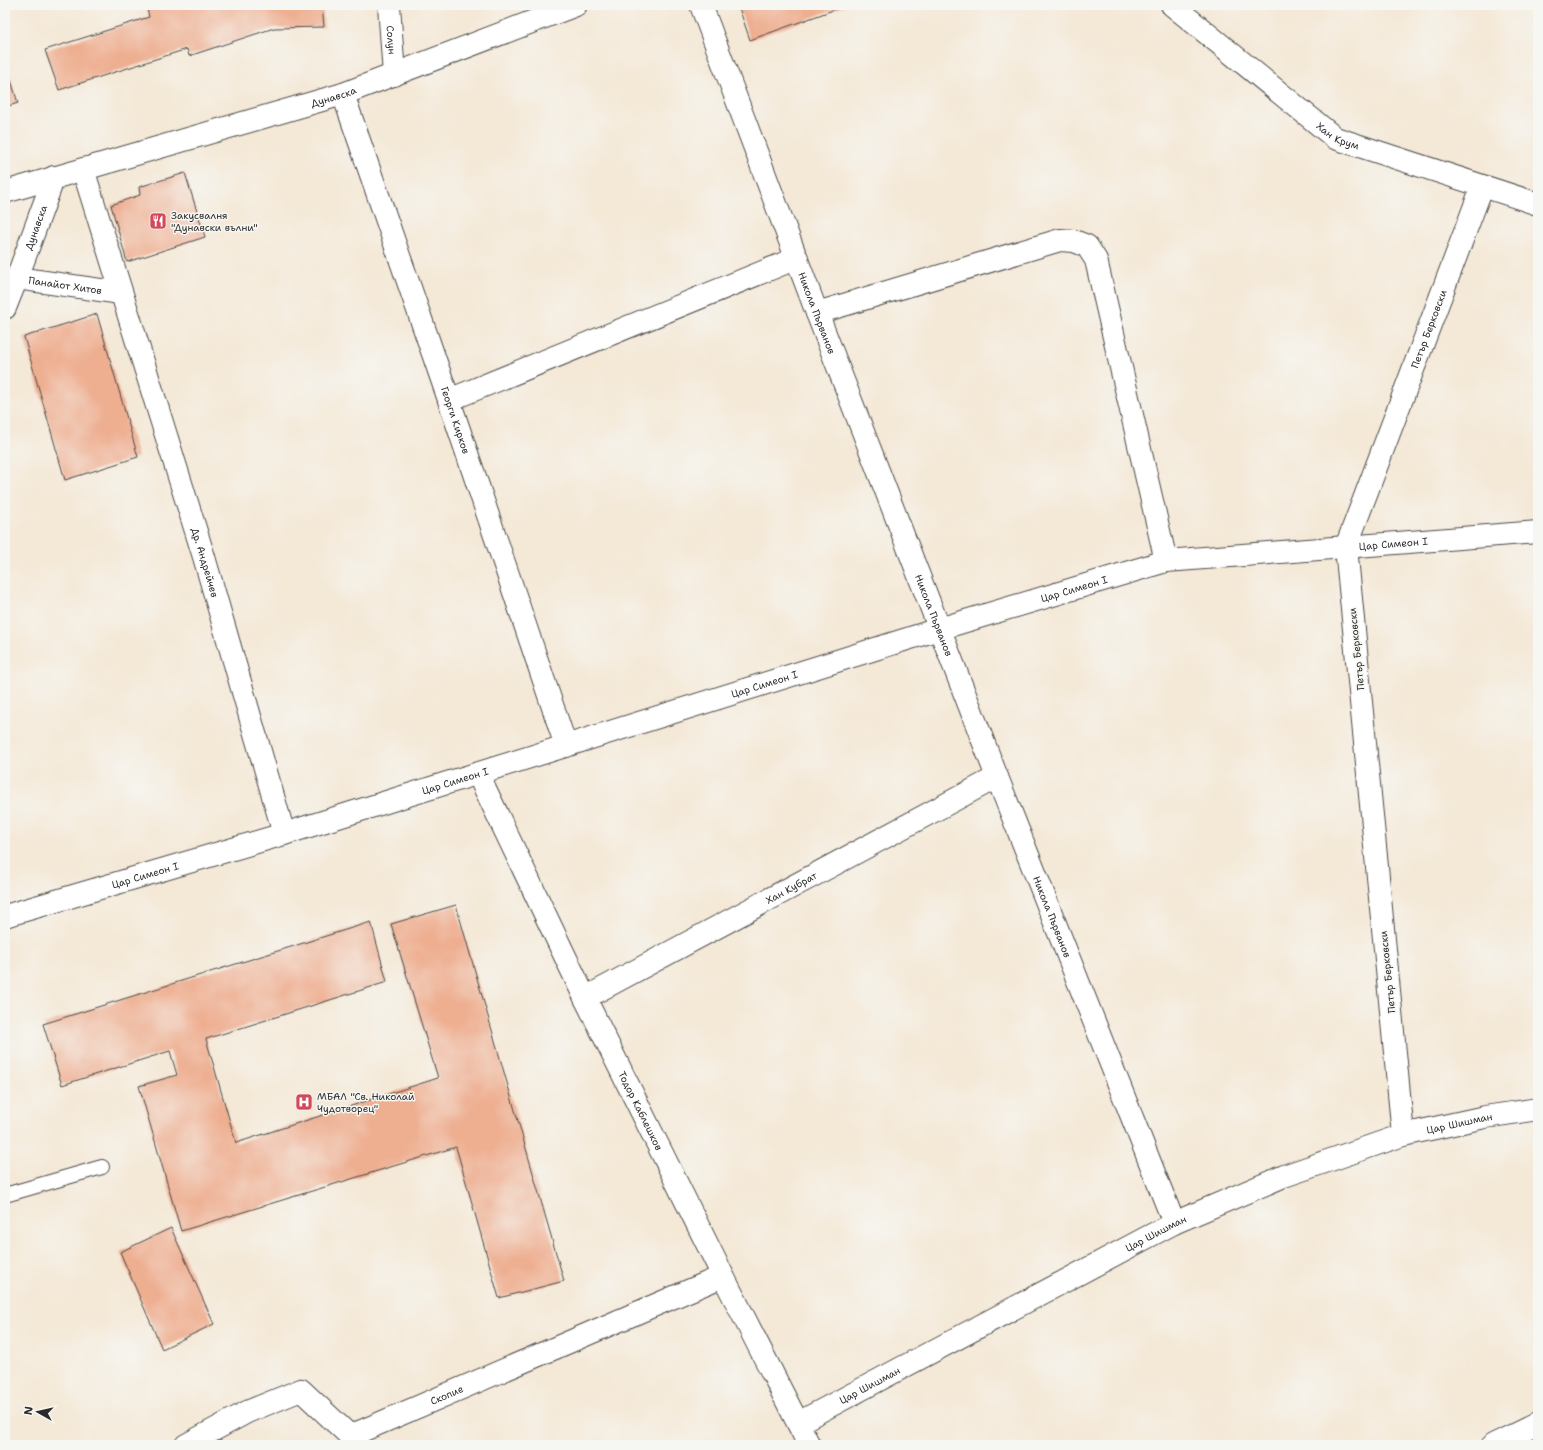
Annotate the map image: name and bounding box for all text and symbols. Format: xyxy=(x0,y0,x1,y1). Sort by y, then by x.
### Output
street label: Солун xyxy=(383,25,399,55)
street label: Дунавска xyxy=(309,83,359,110)
street label: Хан Крум xyxy=(1314,119,1361,152)
street label: Дунавска xyxy=(22,202,50,252)
place label: Закусвалня "Дунавски вълни" xyxy=(171,209,258,234)
restaurant icon: Закусвалня "Дунавски вълни" xyxy=(148,211,168,231)
street label: Никола Първанов xyxy=(795,270,838,356)
street label: Панайот Хитов xyxy=(27,274,103,297)
street label: Петър Берковски xyxy=(1408,288,1450,370)
street label: Георги Кирков xyxy=(438,385,473,455)
street label: Др. Андрейчев xyxy=(188,526,221,599)
street label: Цар Симеон I xyxy=(1358,535,1429,553)
street label: Никола Първанов xyxy=(912,572,955,658)
street label: Цар Симеон I xyxy=(1039,573,1109,605)
street label: Петър Берковски xyxy=(1346,607,1367,691)
street label: Цар Симеон I xyxy=(729,668,800,701)
street label: Цар Симеон I xyxy=(420,764,491,797)
street label: Цар Симеон I xyxy=(110,859,181,891)
street label: Хан Кубрат xyxy=(764,868,820,907)
street label: Никола Първанов xyxy=(1030,874,1074,960)
street label: Петър Берковски xyxy=(1377,930,1398,1014)
street label: Тодор Каблешков xyxy=(615,1069,666,1153)
place label: МБАЛ "Св. Николай Чудотворец" xyxy=(317,1090,415,1115)
hospital icon: МБАЛ "Св. Николай Чудотворец" xyxy=(294,1092,314,1112)
street label: Цар Шишман xyxy=(1425,1110,1493,1137)
street label: Цар Шишман xyxy=(1123,1212,1189,1255)
street label: Цар Шишман xyxy=(837,1364,903,1407)
street label: Скопие xyxy=(428,1382,466,1408)
north arrow xyxy=(18,1392,58,1432)
text: N xyxy=(21,1405,37,1416)

